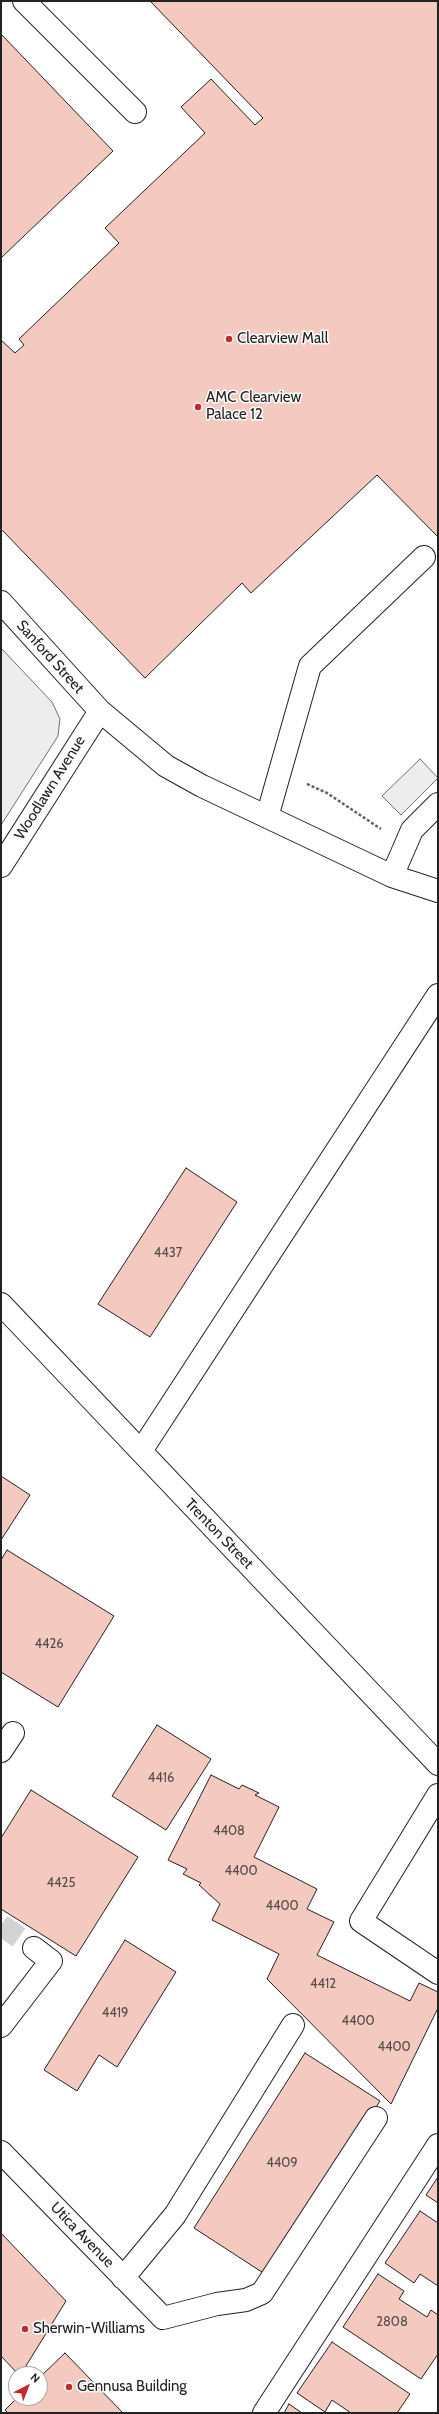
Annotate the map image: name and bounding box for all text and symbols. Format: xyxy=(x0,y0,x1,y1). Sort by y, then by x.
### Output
place label: Clearview Mall xyxy=(237,330,328,348)
marker: Clearview Mall xyxy=(224,334,234,344)
place label: AMC Clearview Palace 12 xyxy=(206,389,301,424)
marker: AMC Clearview Palace 12 xyxy=(193,402,203,412)
street label: Sanford Street xyxy=(12,617,88,697)
street label: Woodlawn Avenue xyxy=(11,733,89,843)
house number: 4437 xyxy=(154,1245,182,1261)
street label: Trenton Street xyxy=(181,1495,257,1573)
house number: 4426 xyxy=(34,1636,64,1652)
house number: 4416 xyxy=(148,1770,174,1786)
house number: 4408 xyxy=(213,1823,245,1839)
house number: 4400 xyxy=(224,1863,258,1879)
house number: 4425 xyxy=(47,1875,75,1891)
house number: 4400 xyxy=(265,1898,299,1914)
house number: 4412 xyxy=(310,1976,336,1992)
house number: 4419 xyxy=(102,2005,128,2021)
house number: 4400 xyxy=(341,2013,375,2029)
house number: 4400 xyxy=(377,2039,411,2055)
house number: 4409 xyxy=(266,2155,298,2171)
street label: Utica Avenue xyxy=(46,2199,118,2271)
house number: 2808 xyxy=(376,2314,408,2330)
place label: Sherwin-Williams xyxy=(33,2320,145,2338)
marker: Sherwin-Williams xyxy=(20,2324,30,2334)
north arrow xyxy=(8,2366,48,2406)
text: N xyxy=(28,2370,43,2386)
place label: Gennusa Building xyxy=(77,2378,187,2396)
marker: Gennusa Building xyxy=(64,2382,74,2392)

